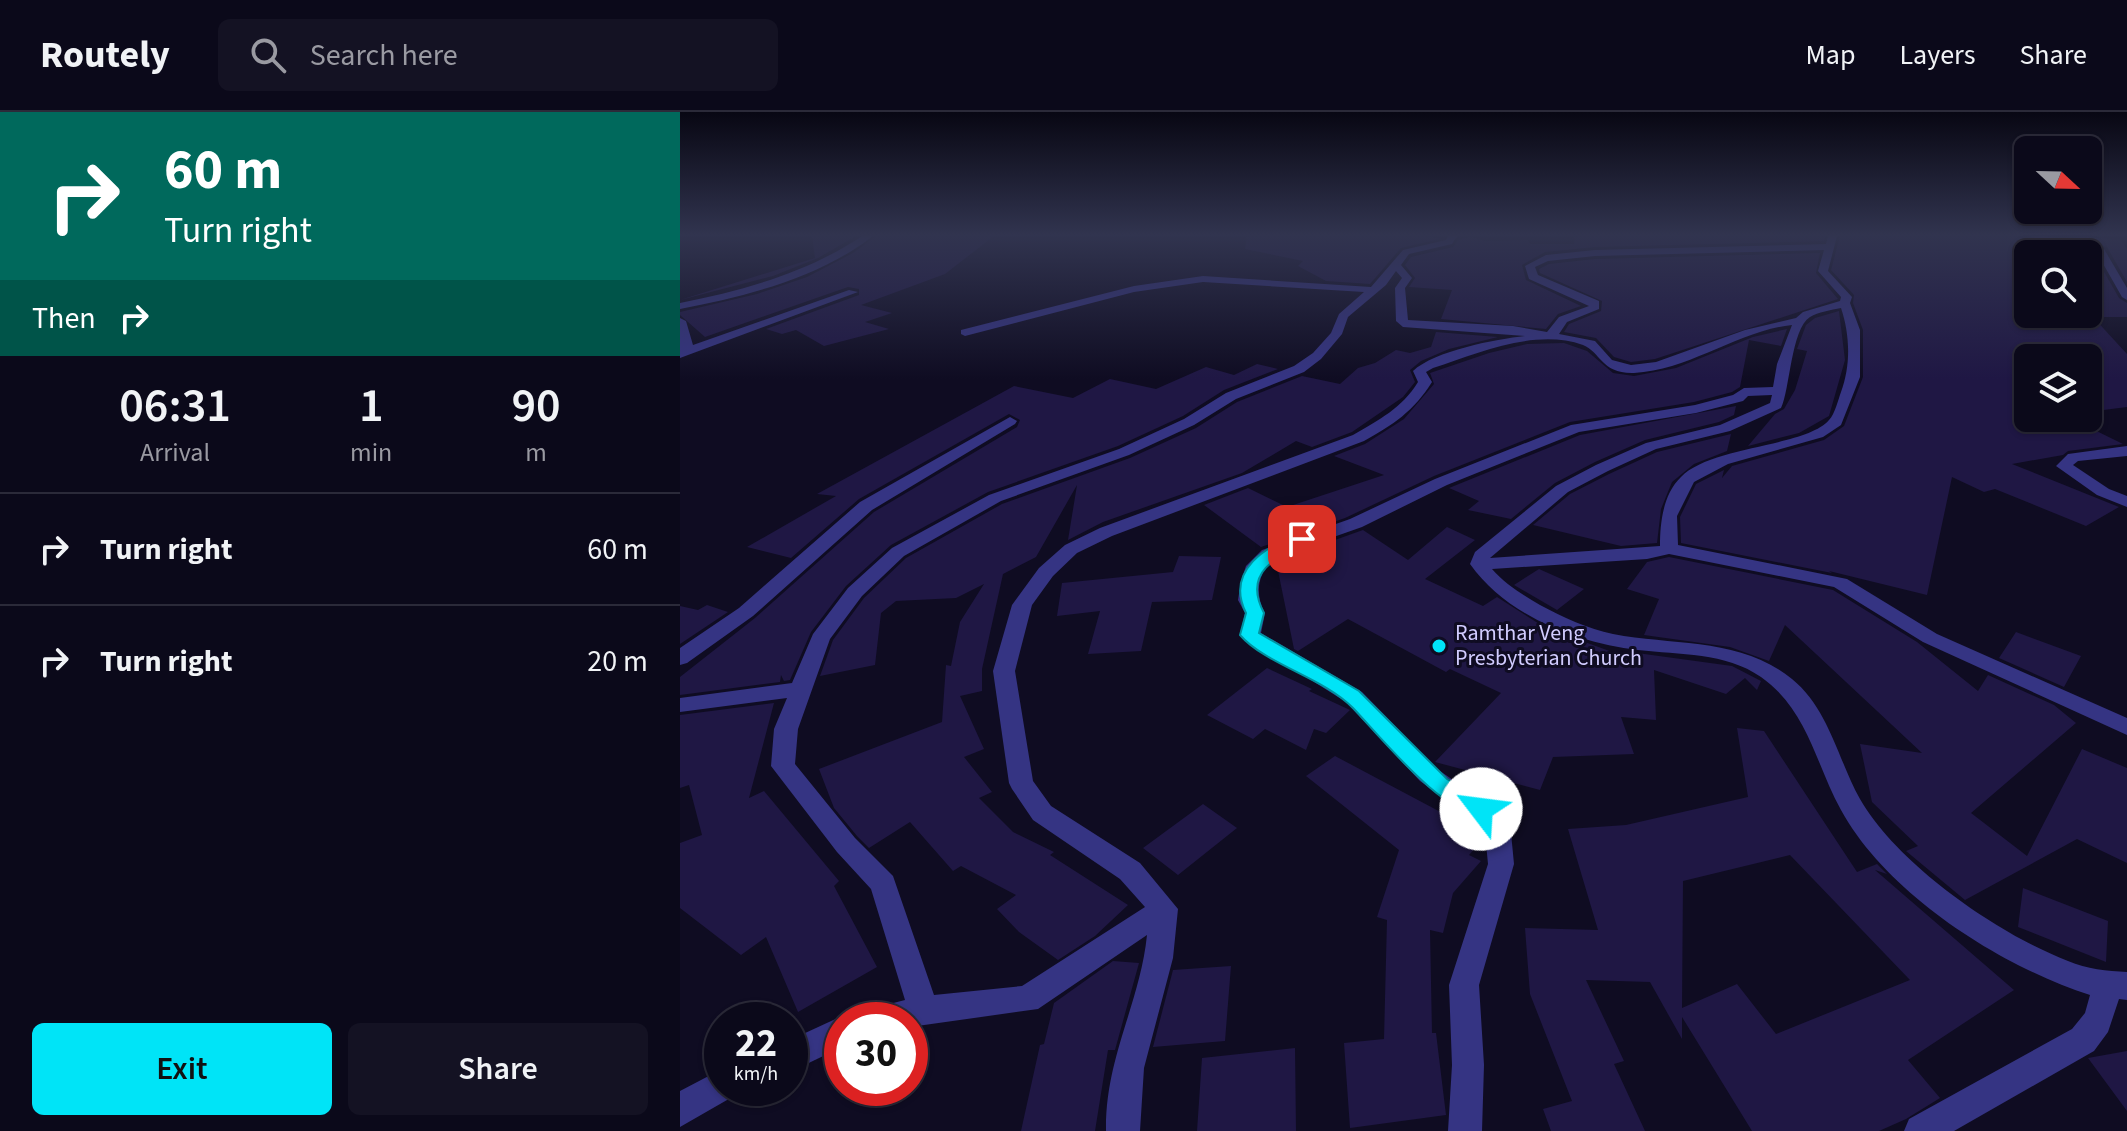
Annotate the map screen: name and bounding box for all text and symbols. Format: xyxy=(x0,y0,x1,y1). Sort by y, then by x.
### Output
search box xyxy=(218,19,778,91)
text: Routely xyxy=(40,28,170,82)
icon: search xyxy=(246,33,290,77)
text: Search here xyxy=(310,34,458,77)
text: Map xyxy=(1805,35,1855,75)
text: Layers xyxy=(1899,35,1975,75)
text: Share xyxy=(2019,35,2087,75)
text: 60 m xyxy=(164,131,282,210)
north arrow xyxy=(2014,136,2102,224)
map controls xyxy=(2014,136,2102,432)
icon: right xyxy=(32,144,136,248)
text: Turn right xyxy=(164,205,312,256)
button: search xyxy=(2014,240,2102,328)
icon: right xyxy=(112,296,156,340)
text: Then xyxy=(32,297,96,340)
button: layers xyxy=(2014,344,2102,432)
text: 06:31 xyxy=(119,372,231,440)
text: 1 xyxy=(359,372,384,440)
text: 90 xyxy=(512,372,561,440)
text: Arrival xyxy=(140,434,210,471)
text: min xyxy=(350,434,392,471)
text: m xyxy=(525,434,547,471)
pin xyxy=(1268,505,1336,573)
icon: arrive xyxy=(1280,517,1324,561)
icon: right xyxy=(32,527,76,571)
text: Turn right xyxy=(100,528,232,571)
text: 60 m xyxy=(587,528,648,571)
place label: Ramthar Veng Presbyterian Church xyxy=(1455,617,1642,674)
marker: Ramthar Veng Presbyterian Church xyxy=(1430,637,1448,655)
icon: right xyxy=(32,639,76,683)
text: Turn right xyxy=(100,640,232,683)
text: 20 m xyxy=(587,640,648,683)
position arrow xyxy=(1439,767,1523,851)
speed limit sign: 30 xyxy=(824,1002,928,1106)
text: 22 xyxy=(735,1015,777,1072)
button: Exit xyxy=(32,1023,332,1115)
button: Share xyxy=(348,1023,648,1115)
text: km/h xyxy=(734,1060,778,1088)

